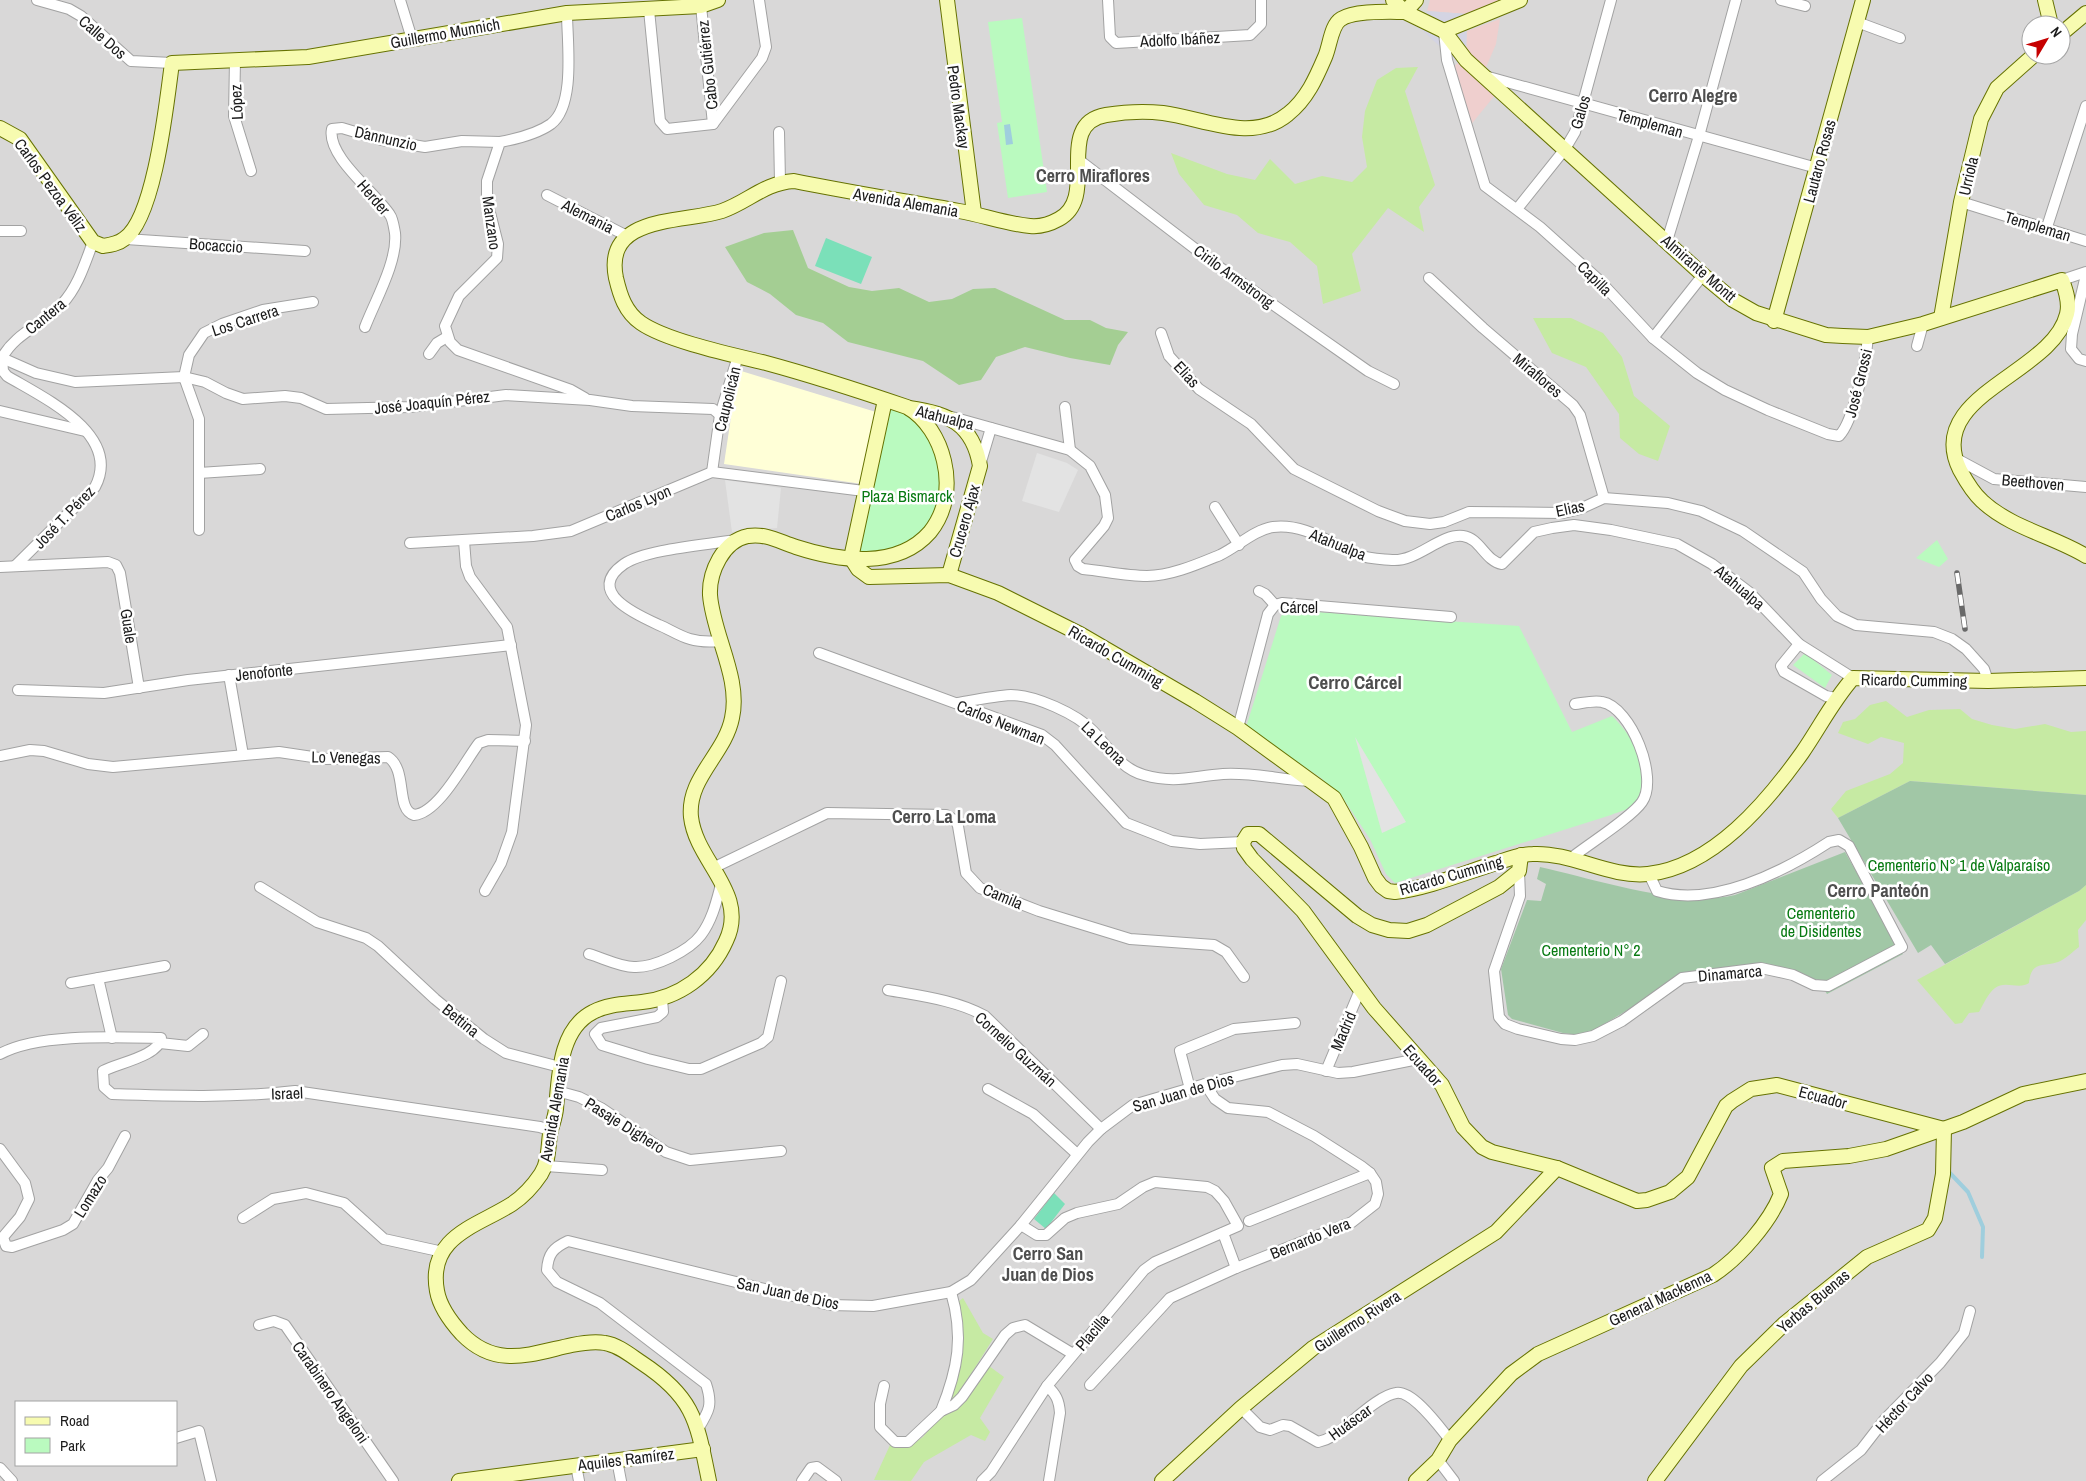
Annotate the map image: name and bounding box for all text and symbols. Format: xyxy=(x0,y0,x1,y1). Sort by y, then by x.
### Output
street label: Calle Dos xyxy=(74,10,132,64)
street label: Guillermo Munnich xyxy=(389,13,501,53)
north arrow xyxy=(2021,15,2071,65)
street label: Cabo Gutiérrez xyxy=(691,19,723,111)
text: N xyxy=(2047,23,2066,41)
street label: Adolfo Ibáñez xyxy=(1138,26,1221,52)
street label: Pedro Mackay xyxy=(942,64,976,150)
street label: López xyxy=(224,83,248,120)
district label: Cerro Alegre xyxy=(1649,83,1737,108)
street label: Galos xyxy=(1565,92,1595,132)
street label: Templeman xyxy=(1614,103,1686,143)
street label: Lautaro Rosas xyxy=(1797,117,1841,205)
street label: D´annunzio xyxy=(353,120,419,156)
street label: Carlos Pezoa Véliz xyxy=(10,134,93,237)
street label: Urriola xyxy=(1953,154,1983,198)
district label: Cerro Miraflores xyxy=(1036,163,1150,188)
street label: Herder xyxy=(353,175,396,220)
street label: Avenida Alemania xyxy=(851,182,961,222)
street label: Alemania xyxy=(557,193,618,239)
street label: Manzano xyxy=(477,195,507,251)
street label: Templeman xyxy=(2002,206,2074,246)
street label: Almirante Montt xyxy=(1656,229,1741,307)
street label: Bocaccio xyxy=(188,232,244,258)
street label: Cirilo Armstrong xyxy=(1189,239,1279,313)
street label: Capilla xyxy=(1573,256,1618,301)
street label: Cantera xyxy=(20,292,71,339)
street label: Los Carrera xyxy=(209,299,282,341)
street label: José Grossi xyxy=(1839,346,1877,420)
street label: Miraflores xyxy=(1509,348,1567,402)
street label: Elias xyxy=(1169,356,1205,392)
street label: Caupolicán xyxy=(708,364,746,434)
street label: José Joaquín Pérez xyxy=(373,385,491,419)
street label: Atahualpa xyxy=(913,399,977,435)
street label: Beethoven xyxy=(2001,468,2065,496)
street label: Carlos Lyon xyxy=(602,479,674,527)
street label: José T. Pérez xyxy=(29,481,100,553)
street label: Crucero Ajax xyxy=(943,481,985,560)
park label: Plaza Bismarck xyxy=(861,485,953,507)
street label: Elias xyxy=(1553,494,1587,522)
street label: Atahualpa xyxy=(1306,522,1370,566)
street label: Atahualpa xyxy=(1710,559,1770,615)
street label: Cárcel xyxy=(1280,596,1318,618)
street label: Guale xyxy=(115,607,143,645)
street label: Ricardo Cumming xyxy=(1064,620,1168,692)
street label: Jenofonte xyxy=(234,658,294,686)
street label: Ricardo Cumming xyxy=(1861,668,1968,692)
district label: Cerro Cárcel xyxy=(1308,669,1402,695)
street label: Carlos Newman xyxy=(954,694,1048,750)
street label: La Leona xyxy=(1077,716,1132,770)
street label: Lo Venegas xyxy=(311,745,381,769)
district label: Cerro La Loma xyxy=(892,804,997,829)
street label: Ricardo Cumming xyxy=(1397,850,1506,900)
park label: Cementerio N° 1 de Valparaíso xyxy=(1868,854,2050,876)
street label: Camila xyxy=(980,878,1027,915)
district label: Cerro Panteón xyxy=(1827,878,1929,903)
park label: Cementerio de Disidentes xyxy=(1781,902,1861,942)
park label: Cementerio N° 2 xyxy=(1541,939,1641,961)
street label: Dinamarca xyxy=(1697,959,1764,987)
street label: Bettina xyxy=(438,998,485,1042)
street label: Cornelio Guzmán xyxy=(970,1006,1062,1092)
street label: Madrid xyxy=(1325,1008,1361,1054)
street label: Ecuador xyxy=(1398,1039,1448,1091)
street label: Avenida Alemania xyxy=(534,1054,574,1164)
street label: San Juan de Dios xyxy=(1130,1067,1236,1117)
street label: Ecuador xyxy=(1797,1080,1850,1114)
street label: Israel xyxy=(271,1081,303,1105)
street label: Pasaje Dighero xyxy=(581,1092,669,1158)
street label: Lomazo xyxy=(68,1170,112,1222)
street label: Bernardo Vera xyxy=(1267,1212,1354,1264)
district label: Cerro San Juan de Dios xyxy=(1002,1241,1094,1287)
street label: General Mackenna xyxy=(1605,1264,1716,1331)
street label: Yerbas Buenas xyxy=(1772,1264,1854,1338)
street label: San Juan de Dios xyxy=(735,1271,841,1315)
street label: Guillermo Rivera xyxy=(1309,1284,1405,1357)
street label: Placilla xyxy=(1070,1308,1114,1355)
street label: Carabinero Angeloni xyxy=(287,1336,375,1448)
street label: Héctor Calvo xyxy=(1870,1367,1938,1437)
street label: Huáscar xyxy=(1324,1398,1377,1445)
legend xyxy=(15,1401,178,1466)
text: Road xyxy=(60,1410,89,1431)
text: Park xyxy=(60,1435,86,1456)
street label: Aquiles Ramírez xyxy=(576,1442,676,1476)

